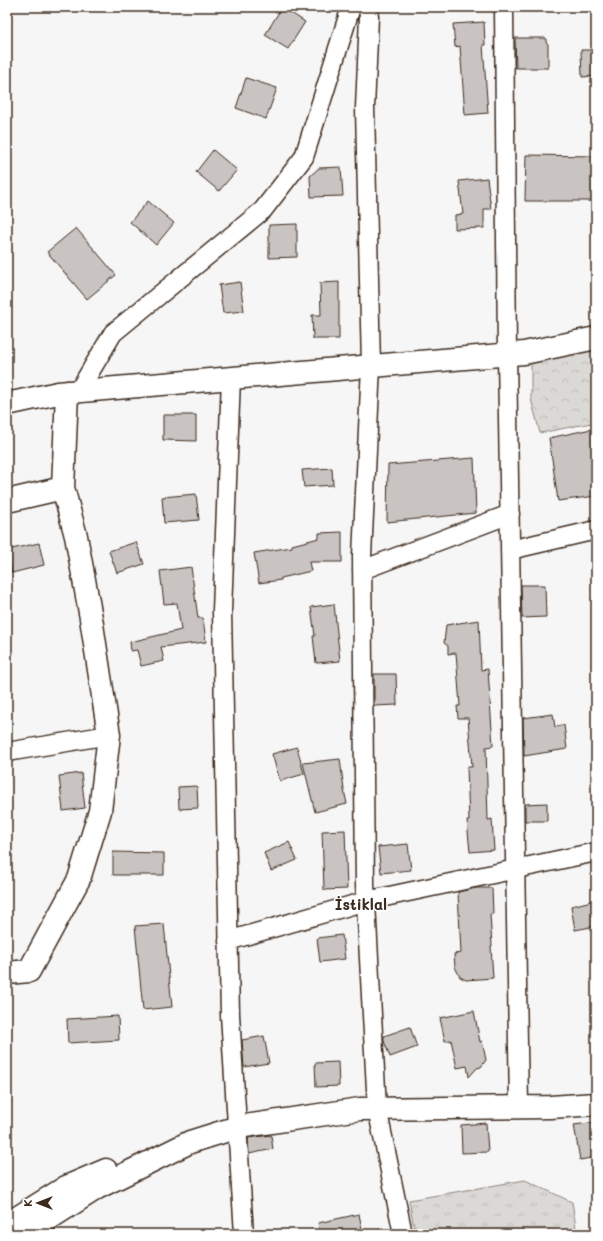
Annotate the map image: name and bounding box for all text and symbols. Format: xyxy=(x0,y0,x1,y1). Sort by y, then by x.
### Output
district label: İstiklal xyxy=(335,894,387,914)
north arrow xyxy=(18,1183,58,1223)
text: K xyxy=(20,1199,35,1207)

